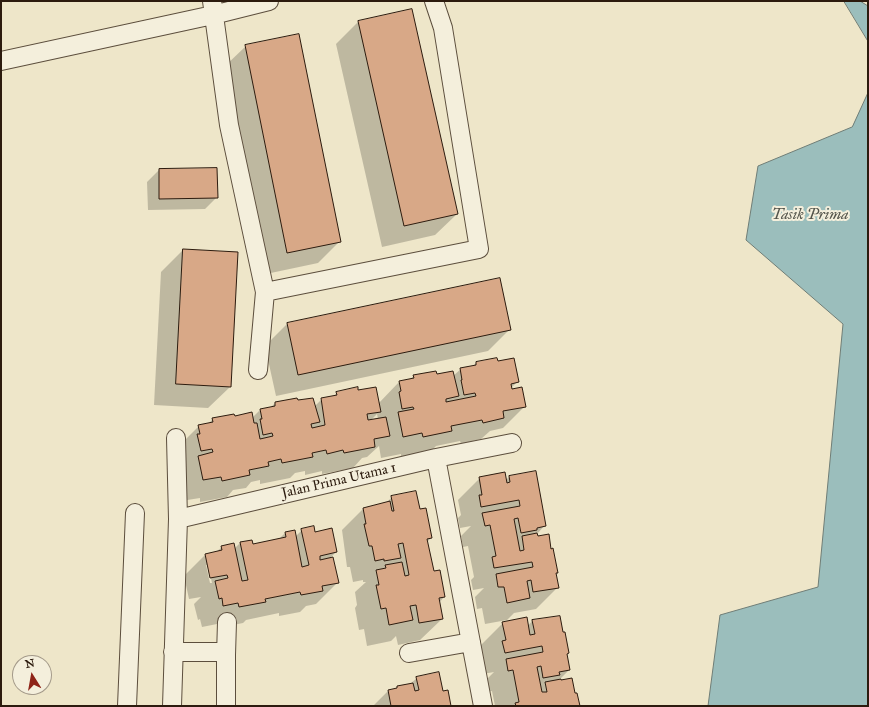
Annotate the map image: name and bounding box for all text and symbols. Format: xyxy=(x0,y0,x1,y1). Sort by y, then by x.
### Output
water label: Tasik Prima xyxy=(772,206,848,224)
street label: Jalan Prima Utama 1 xyxy=(280,460,398,502)
north arrow xyxy=(12,655,52,695)
text: N xyxy=(24,656,36,671)

